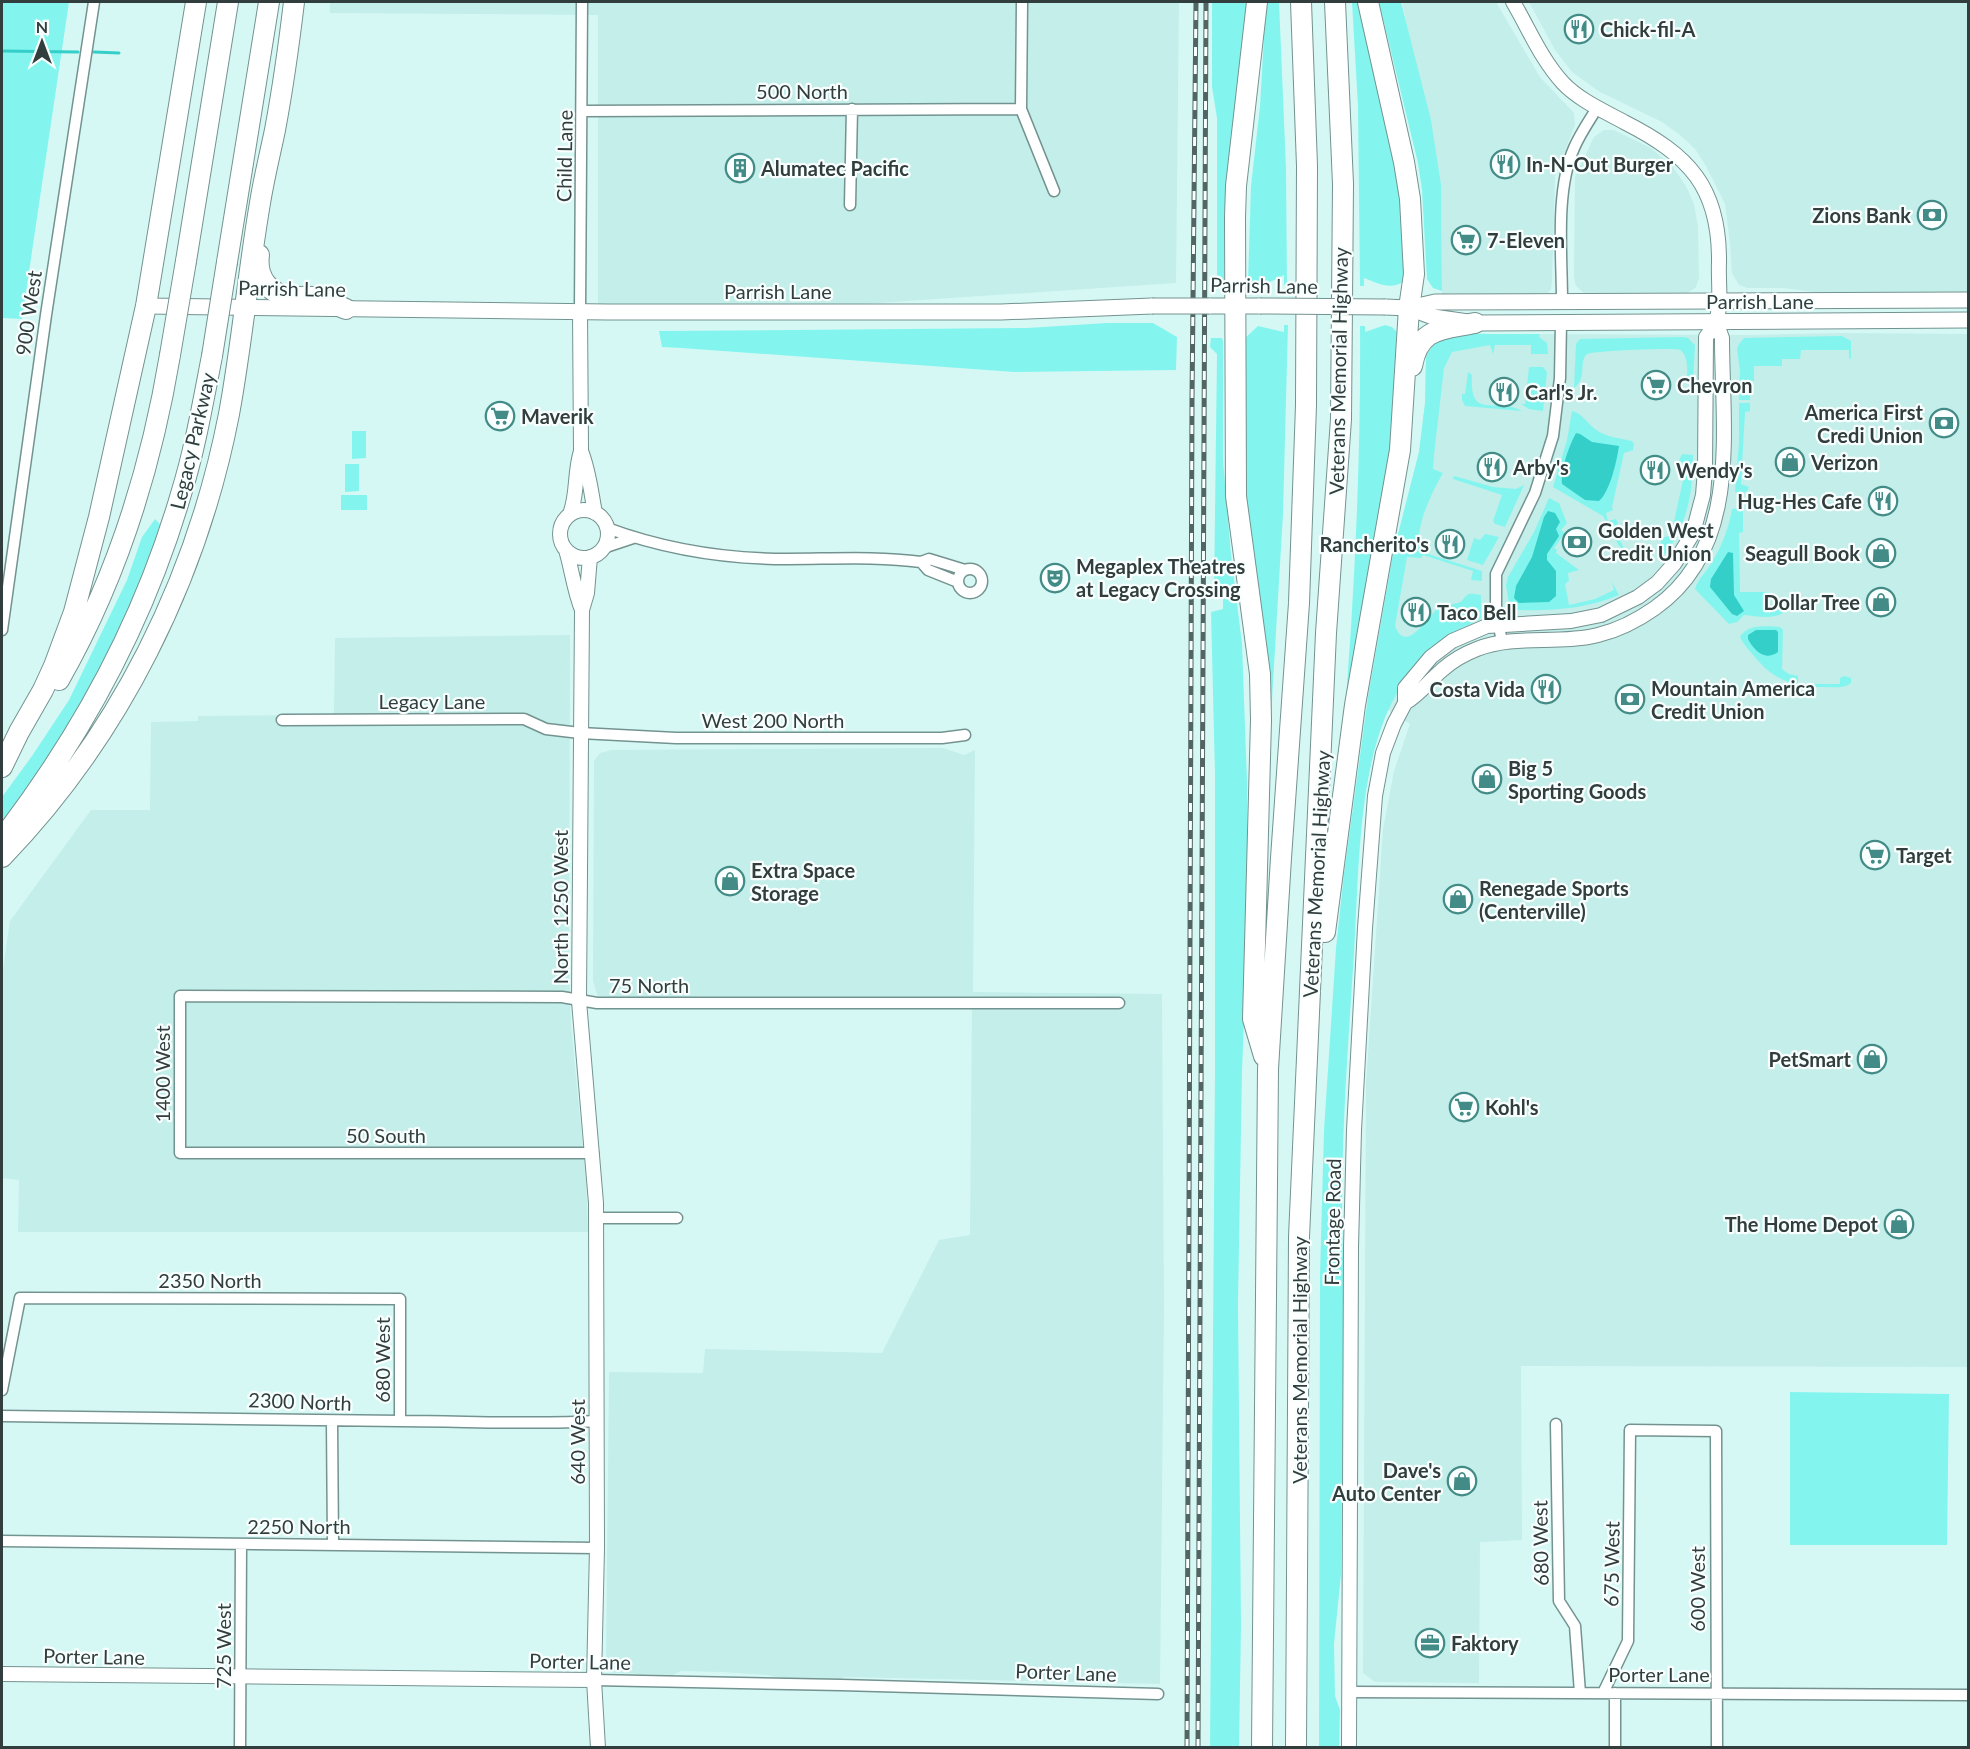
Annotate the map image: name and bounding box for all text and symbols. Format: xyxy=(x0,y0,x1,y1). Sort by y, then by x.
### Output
north arrow xyxy=(12,12,72,72)
restaurant icon: Chick-fil-A xyxy=(1563,13,1595,45)
text: N xyxy=(36,17,48,36)
place label: Chick-fil-A xyxy=(1600,17,1695,41)
street label: 500 North xyxy=(756,79,848,103)
street label: Child Lane xyxy=(551,110,577,202)
restaurant icon: In-N-Out Burger xyxy=(1489,148,1521,180)
building icon: Alumatec Pacific xyxy=(724,152,756,184)
place label: In-N-Out Burger xyxy=(1526,152,1674,176)
place label: Alumatec Pacific xyxy=(760,156,909,180)
bank icon: Zions Bank xyxy=(1916,199,1948,231)
place label: Zions Bank xyxy=(1812,203,1911,227)
supermarket icon: 7-Eleven xyxy=(1450,224,1482,256)
place label: 7-Eleven xyxy=(1487,228,1565,252)
street label: Veterans Memorial Highway xyxy=(1324,246,1352,495)
street label: 900 West xyxy=(10,269,46,357)
street label: Parrish Lane xyxy=(1210,272,1318,298)
street label: Parrish Lane xyxy=(238,275,346,301)
street label: Parrish Lane xyxy=(724,279,832,303)
street label: Parrish Lane xyxy=(1706,289,1814,313)
supermarket icon: Chevron xyxy=(1640,369,1672,401)
street label: Legacy Parkway xyxy=(165,370,220,512)
place label: Chevron xyxy=(1677,373,1752,397)
restaurant icon: Carl's Jr. xyxy=(1488,376,1520,408)
place label: Carl's Jr. xyxy=(1525,380,1598,404)
supermarket icon: Maverik xyxy=(484,400,516,432)
place label: America First Credi Union xyxy=(1803,400,1924,447)
place label: Maverik xyxy=(521,404,594,428)
bank icon: America First Credi Union xyxy=(1928,407,1960,439)
shop icon: Verizon xyxy=(1774,446,1806,478)
place label: Verizon xyxy=(1810,450,1878,474)
restaurant icon: Arby's xyxy=(1476,451,1508,483)
restaurant icon: Wendy's xyxy=(1639,454,1671,486)
place label: Arby's xyxy=(1512,455,1569,479)
place label: Wendy's xyxy=(1676,458,1753,482)
restaurant icon: Hug-Hes Cafe xyxy=(1867,485,1899,517)
place label: Hug-Hes Cafe xyxy=(1737,489,1862,513)
place label: Golden West Credit Union xyxy=(1598,518,1714,565)
bank icon: Golden West Credit Union xyxy=(1561,526,1593,558)
restaurant icon: Rancherito's xyxy=(1434,528,1466,560)
place label: Rancherito's xyxy=(1320,532,1429,556)
shop icon: Seagull Book xyxy=(1865,537,1897,569)
place label: Seagull Book xyxy=(1745,541,1860,565)
place label: Megaplex Theatres at Legacy Crossing xyxy=(1076,554,1246,601)
theatre icon: Megaplex Theatres at Legacy Crossing xyxy=(1039,562,1071,594)
shop icon: Dollar Tree xyxy=(1865,586,1897,618)
place label: Dollar Tree xyxy=(1764,590,1860,614)
restaurant icon: Taco Bell xyxy=(1400,596,1432,628)
place label: Taco Bell xyxy=(1437,600,1516,624)
restaurant icon: Costa Vida xyxy=(1530,673,1562,705)
place label: Mountain America Credit Union xyxy=(1651,676,1815,723)
place label: Costa Vida xyxy=(1430,677,1525,701)
bank icon: Mountain America Credit Union xyxy=(1614,683,1646,715)
street label: Legacy Lane xyxy=(379,689,485,713)
street label: West 200 North xyxy=(702,708,844,732)
street label: Veterans Memorial Highway xyxy=(1298,749,1335,998)
place label: Big 5 Sporting Goods xyxy=(1508,756,1646,803)
shop icon: Big 5 Sporting Goods xyxy=(1471,763,1503,795)
street label: North 1250 West xyxy=(548,830,572,984)
supermarket icon: Target xyxy=(1859,839,1891,871)
place label: Target xyxy=(1896,843,1952,867)
place label: Extra Space Storage xyxy=(751,858,855,905)
shop icon: Extra Space Storage xyxy=(714,865,746,897)
place label: Renegade Sports (Centerville) xyxy=(1479,876,1629,923)
shop icon: Renegade Sports (Centerville) xyxy=(1442,883,1474,915)
street label: 75 North xyxy=(609,973,689,997)
street label: 1400 West xyxy=(150,1025,174,1123)
shop icon: PetSmart xyxy=(1856,1043,1888,1075)
place label: PetSmart xyxy=(1768,1047,1852,1071)
supermarket icon: Kohl's xyxy=(1448,1091,1480,1123)
place label: Kohl's xyxy=(1485,1095,1539,1119)
street label: 50 South xyxy=(346,1123,426,1147)
street label: Frontage Road xyxy=(1319,1158,1345,1286)
shop icon: The Home Depot xyxy=(1883,1208,1915,1240)
place label: The Home Depot xyxy=(1725,1212,1879,1236)
street label: Veterans Memorial Highway xyxy=(1287,1235,1311,1484)
street label: 2350 North xyxy=(158,1268,262,1292)
street label: 680 West xyxy=(370,1317,394,1403)
street label: 2300 North xyxy=(248,1387,352,1415)
street label: 640 West xyxy=(565,1399,589,1485)
place label: Dave's Auto Center xyxy=(1331,1458,1442,1505)
shop icon: Dave's Auto Center xyxy=(1446,1465,1478,1497)
street label: 680 West xyxy=(1527,1500,1553,1586)
street label: 2250 North xyxy=(247,1514,351,1538)
street label: 675 West xyxy=(1598,1521,1624,1607)
street label: 600 West xyxy=(1685,1546,1709,1632)
street label: 725 West xyxy=(211,1603,235,1689)
office icon: Faktory xyxy=(1414,1627,1446,1659)
place label: Faktory xyxy=(1451,1631,1519,1655)
street label: Porter Lane xyxy=(43,1643,145,1669)
street label: Porter Lane xyxy=(529,1648,631,1674)
street label: Porter Lane xyxy=(1015,1658,1117,1686)
street label: Porter Lane xyxy=(1608,1662,1710,1686)

